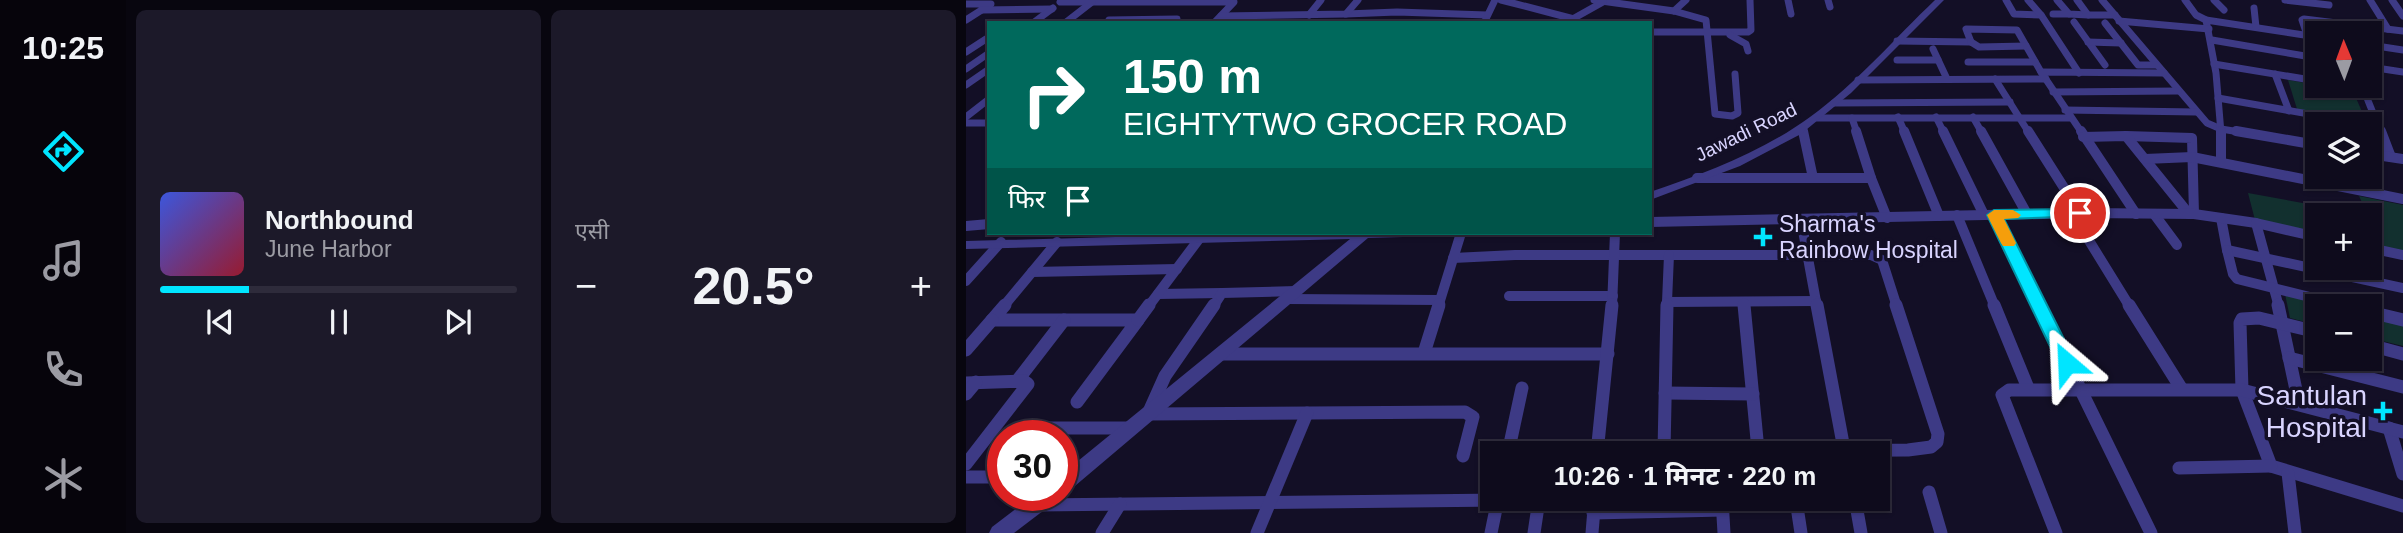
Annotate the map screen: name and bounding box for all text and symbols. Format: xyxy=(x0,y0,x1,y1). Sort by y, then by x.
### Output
north arrow xyxy=(2305,21,2382,98)
map controls xyxy=(2305,21,2382,371)
text: 10:25 xyxy=(22,30,104,66)
icon: right xyxy=(1008,49,1099,140)
text: 150 m xyxy=(1123,49,1262,103)
street label: Jawadi Road xyxy=(1692,98,1800,166)
text: EIGHTYTWO GROCER ROAD xyxy=(1123,106,1567,142)
button: layers xyxy=(2305,112,2382,189)
icon: directions xyxy=(39,127,88,176)
icon: arrive xyxy=(1059,182,1097,220)
pin xyxy=(2050,183,2110,243)
text: फिर xyxy=(1008,184,1045,214)
icon: arrive xyxy=(2061,194,2099,232)
button: + xyxy=(2305,203,2382,280)
text: Northbound xyxy=(265,205,414,235)
place label: Sharma's Rainbow Hospital xyxy=(1779,211,1958,263)
text: एसी xyxy=(575,218,609,244)
marker: Sharma's Rainbow Hospital xyxy=(1753,227,1773,247)
icon: music xyxy=(39,236,88,285)
text: June Harbor xyxy=(265,236,392,262)
text: 20.5° xyxy=(692,257,815,315)
text: − xyxy=(575,265,597,307)
text: + xyxy=(910,265,932,307)
button: − xyxy=(2305,294,2382,371)
icon: previous xyxy=(201,303,239,341)
icon: pause xyxy=(320,303,358,341)
icon: next xyxy=(439,303,477,341)
position arrow xyxy=(2030,326,2104,400)
icon: phone xyxy=(39,345,88,394)
place label: Santulan Hospital xyxy=(2256,380,2367,443)
marker: Santulan Hospital xyxy=(2373,401,2393,421)
speed limit sign: 30 xyxy=(987,420,1078,511)
icon: climate xyxy=(39,454,88,503)
text: 10:26 · 1 मिनट · 220 m xyxy=(1554,461,1816,491)

